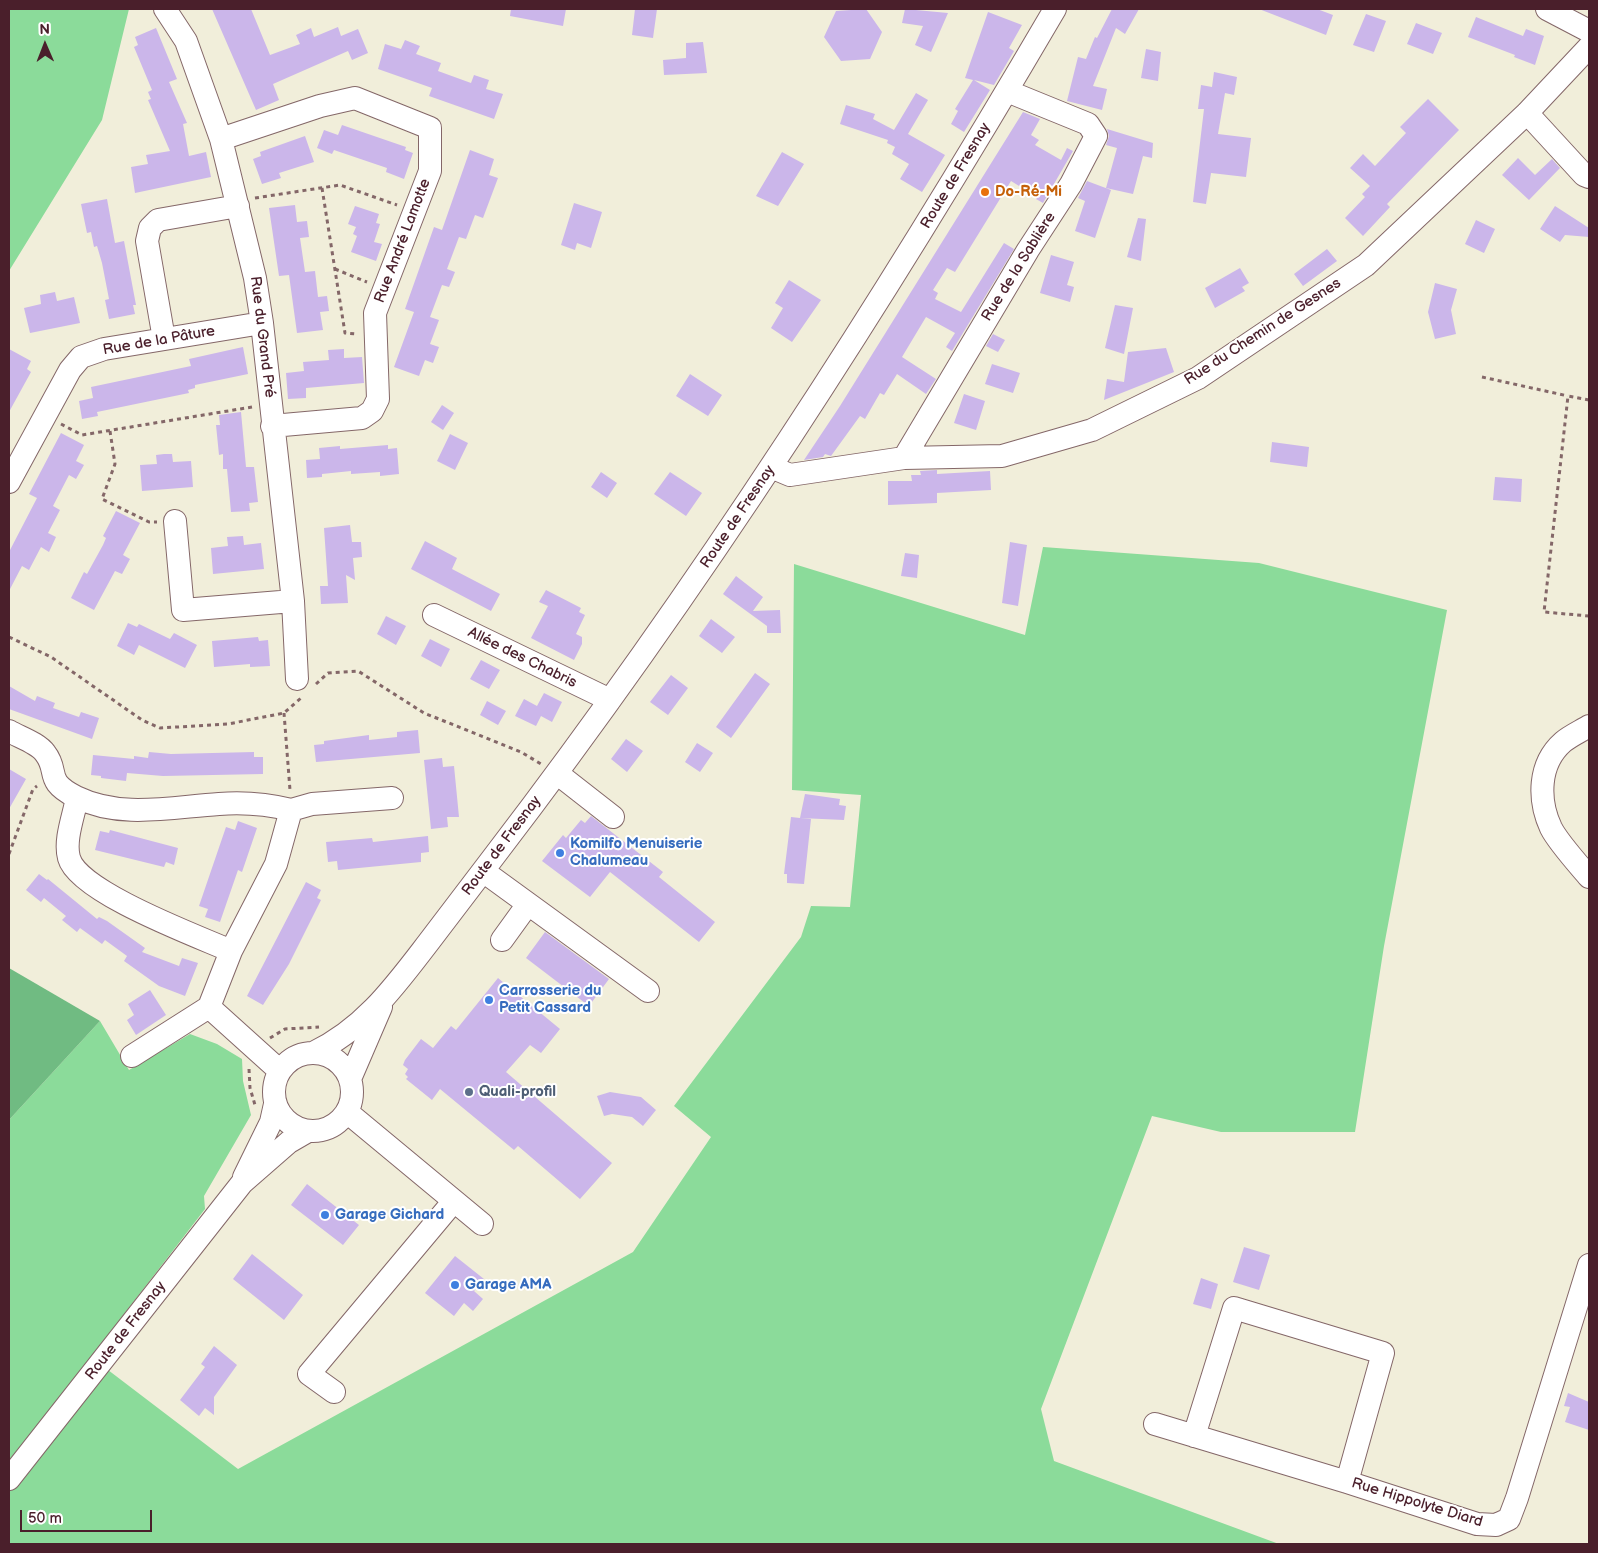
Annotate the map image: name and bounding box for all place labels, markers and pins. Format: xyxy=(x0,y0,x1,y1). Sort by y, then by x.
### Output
place label: Do-Ré-Mi xyxy=(995,183,1062,201)
marker: Do-Ré-Mi xyxy=(979,186,991,198)
place label: Komilfo Menuiserie Chalumeau xyxy=(570,835,702,870)
marker: Komilfo Menuiserie Chalumeau xyxy=(554,847,566,859)
place label: Carrosserie du Petit Cassard xyxy=(499,982,601,1017)
marker: Carrosserie du Petit Cassard xyxy=(483,994,495,1006)
place label: Quali-profil xyxy=(479,1083,556,1101)
marker: Quali-profil xyxy=(463,1086,475,1098)
place label: Garage Gichard xyxy=(335,1206,444,1224)
marker: Garage Gichard xyxy=(319,1209,331,1221)
place label: Garage AMA xyxy=(465,1276,551,1294)
marker: Garage AMA xyxy=(449,1279,461,1291)

